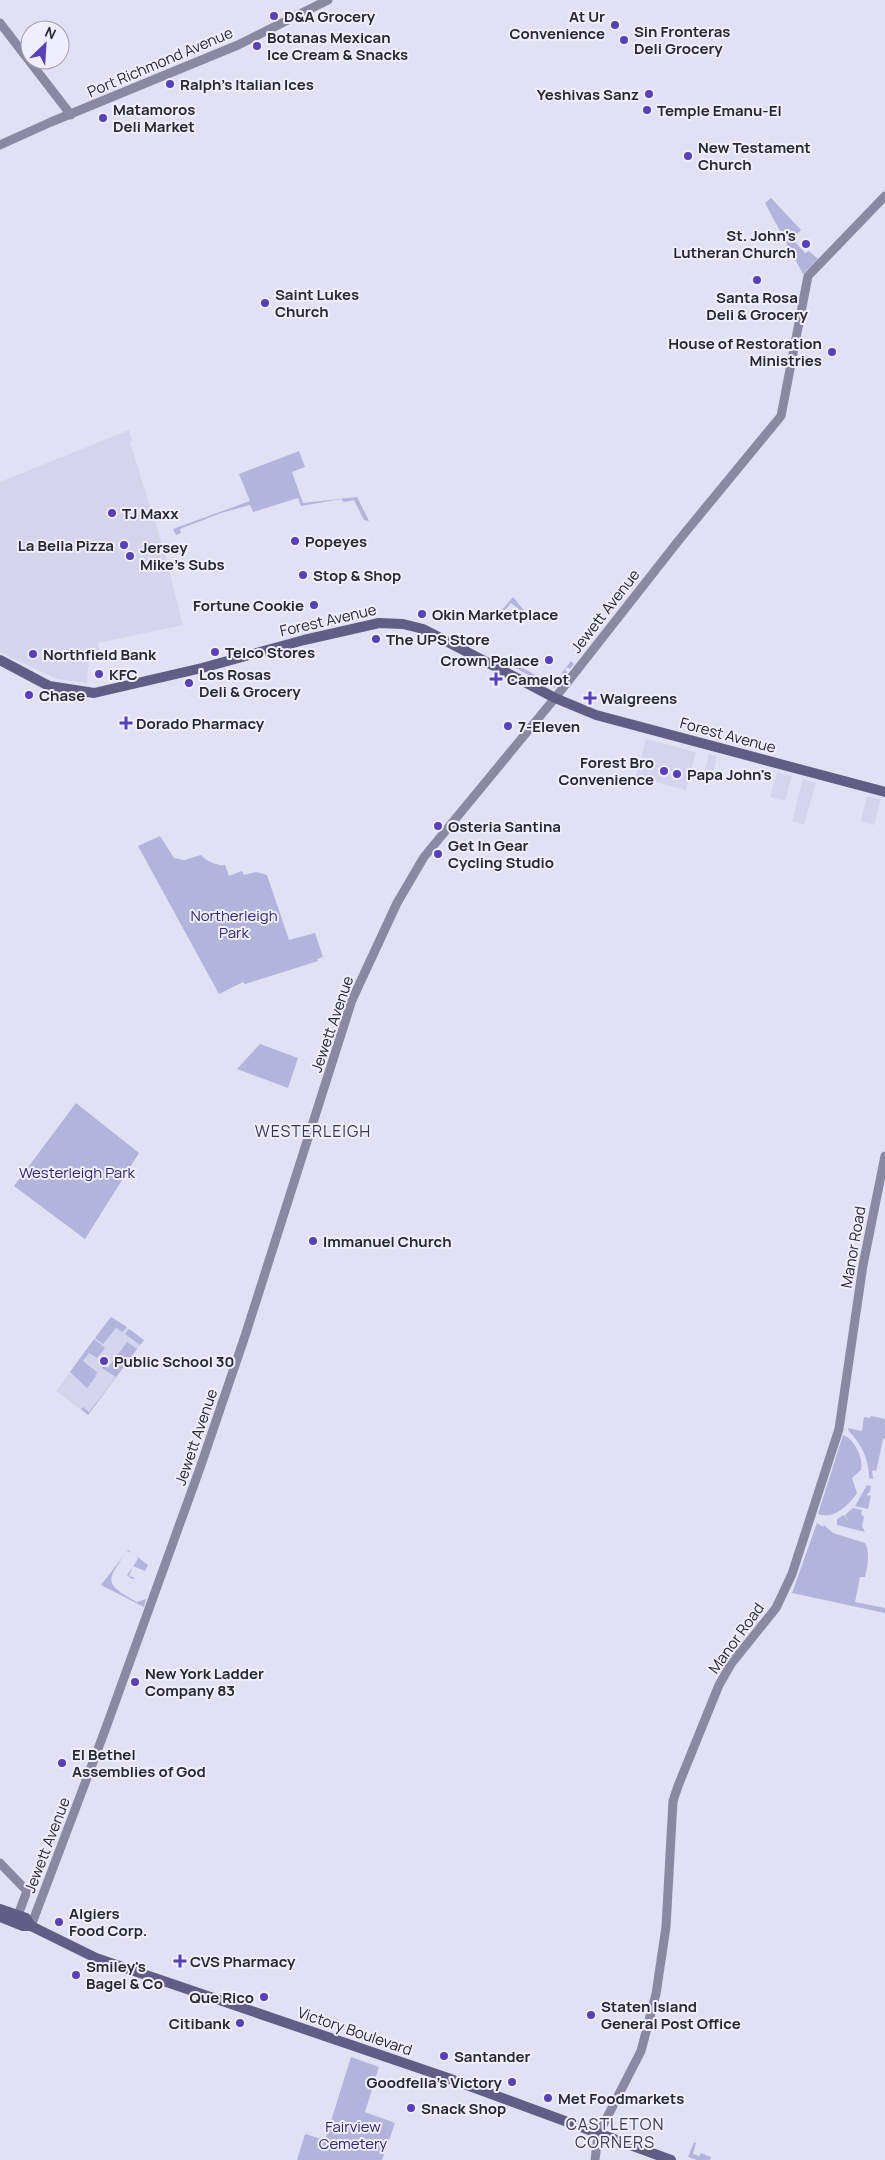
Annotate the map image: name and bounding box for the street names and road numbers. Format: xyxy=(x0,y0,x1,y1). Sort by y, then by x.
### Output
street label: Port Richmond Avenue xyxy=(84,22,236,102)
street label: Jewett Avenue xyxy=(566,565,644,657)
street label: Forest Avenue xyxy=(278,599,379,641)
street label: Forest Avenue xyxy=(678,712,778,758)
street label: Jewett Avenue xyxy=(306,973,358,1075)
street label: Manor Road xyxy=(835,1204,871,1290)
street label: Jewett Avenue xyxy=(170,1386,222,1488)
street label: Manor Road xyxy=(703,1598,769,1678)
street label: Jewett Avenue xyxy=(19,1794,75,1896)
street label: Victory Boulevard xyxy=(295,2002,415,2060)

